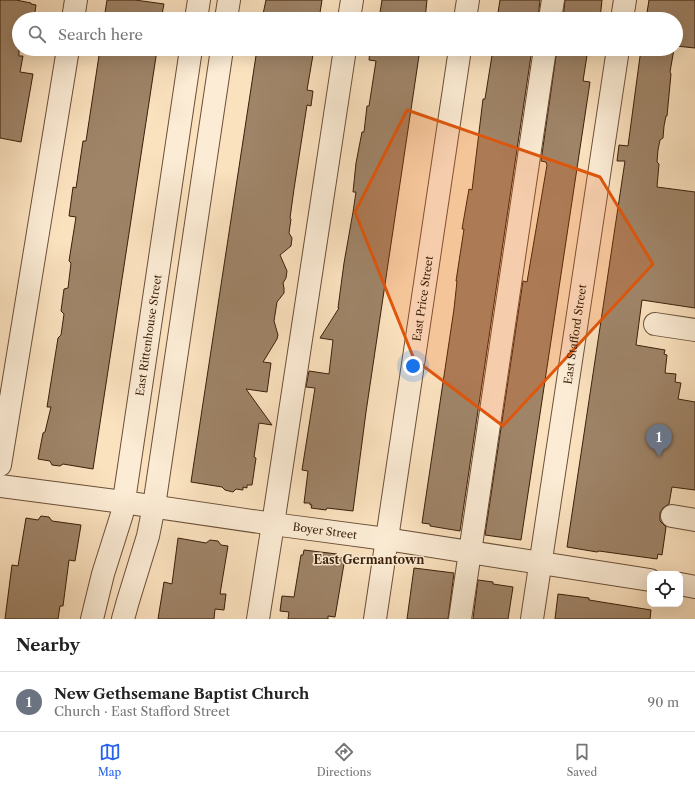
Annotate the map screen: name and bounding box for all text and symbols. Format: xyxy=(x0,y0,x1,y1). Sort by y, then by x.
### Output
search box xyxy=(12,12,683,56)
icon: search xyxy=(26,23,48,45)
text: Search here xyxy=(58,25,143,44)
street label: East Price Street xyxy=(409,255,436,342)
street label: East Rittenhouse Street xyxy=(133,273,164,397)
street label: East Stafford Street xyxy=(561,283,589,385)
your location xyxy=(403,356,423,376)
pin: 1 xyxy=(646,424,672,457)
street label: Boyer Street xyxy=(292,520,358,542)
district label: East Germantown xyxy=(313,552,425,567)
map controls xyxy=(647,571,683,607)
button: locate xyxy=(647,571,683,607)
text: Nearby xyxy=(16,635,80,655)
text: New Gethsemane Baptist Church xyxy=(54,684,309,703)
text: 1 xyxy=(26,694,32,710)
text: 90 m xyxy=(648,694,679,710)
text: Church · East Stafford Street xyxy=(54,703,230,719)
tab: Map xyxy=(98,741,121,779)
tab: Directions xyxy=(317,741,371,779)
tab: Saved xyxy=(567,741,597,779)

